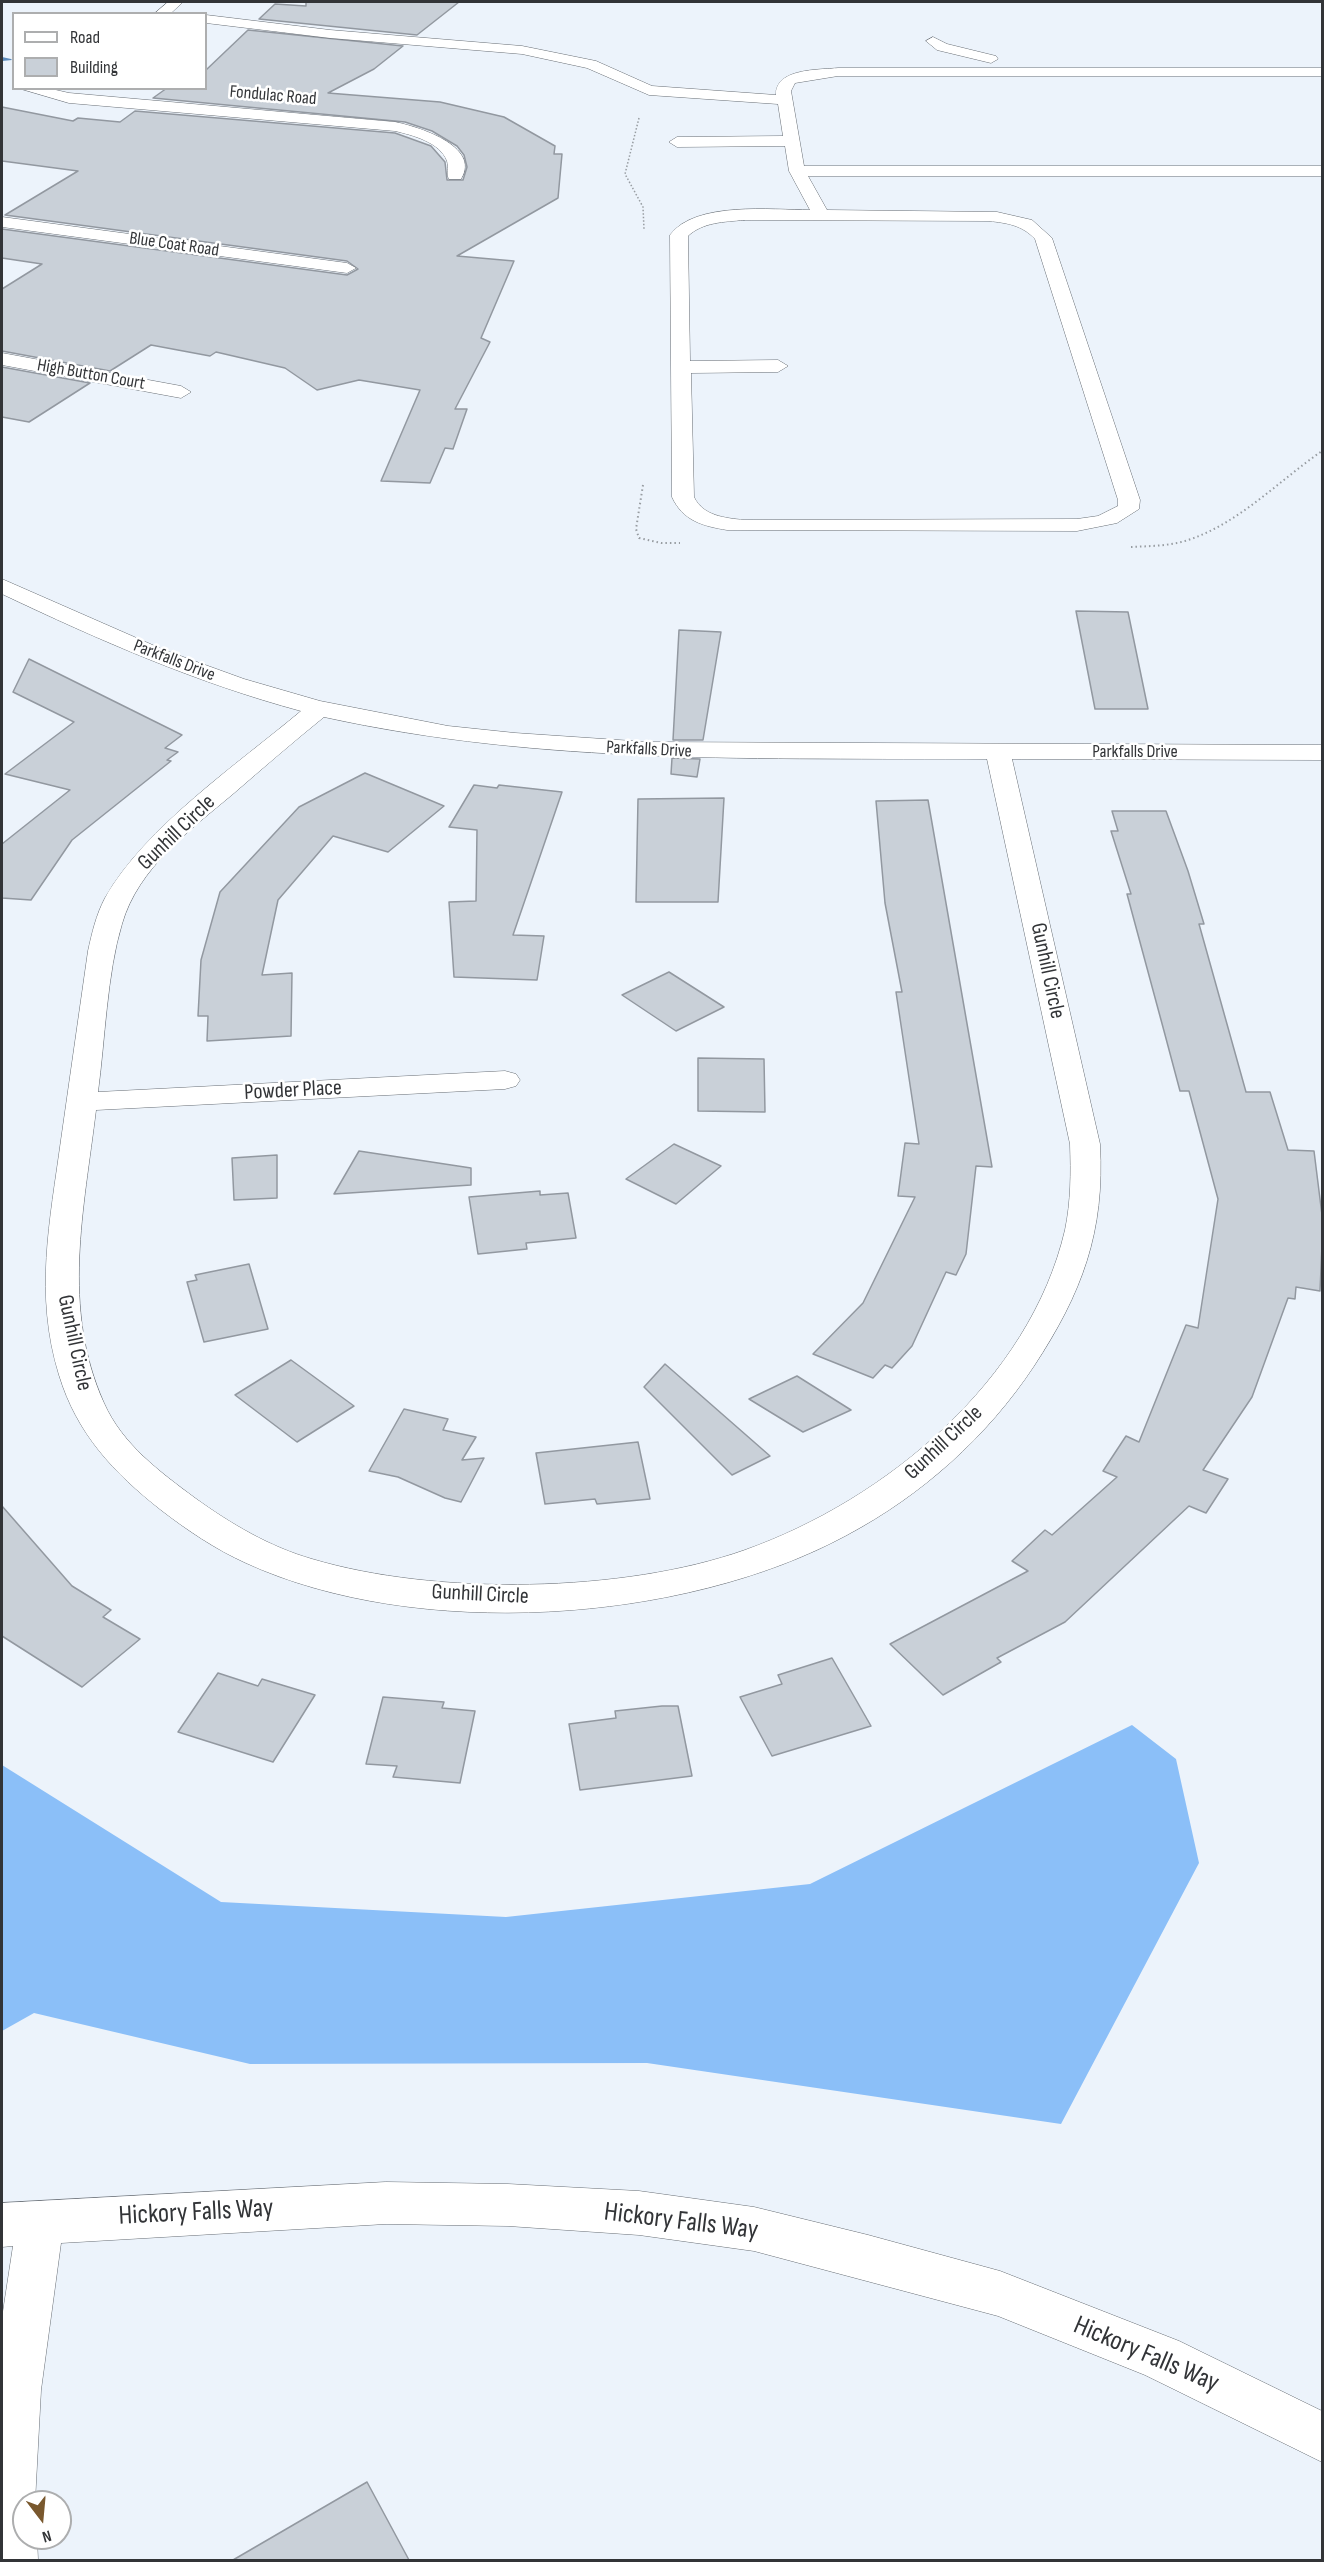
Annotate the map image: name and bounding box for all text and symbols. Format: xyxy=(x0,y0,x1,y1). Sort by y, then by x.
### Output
legend xyxy=(12,12,207,90)
text: Road xyxy=(70,27,100,48)
text: Building xyxy=(70,57,118,78)
street label: Fondulac Road xyxy=(229,81,317,111)
street label: Blue Coat Road xyxy=(128,228,220,262)
street label: High Button Court xyxy=(35,355,147,395)
street label: Parkfalls Drive xyxy=(130,636,218,686)
street label: Parkfalls Drive xyxy=(606,737,692,763)
street label: Parkfalls Drive xyxy=(1092,741,1178,763)
street label: Gunhill Circle xyxy=(133,790,221,876)
street label: Gunhill Circle xyxy=(1024,921,1070,1021)
street label: Powder Place xyxy=(243,1075,343,1107)
street label: Gunhill Circle xyxy=(51,1293,97,1393)
street label: Gunhill Circle xyxy=(899,1400,989,1486)
street label: Gunhill Circle xyxy=(431,1579,529,1611)
street label: Hickory Falls Way xyxy=(118,2193,274,2233)
street label: Hickory Falls Way xyxy=(602,2196,760,2248)
street label: Hickory Falls Way xyxy=(1068,2310,1224,2400)
north arrow xyxy=(12,2490,72,2550)
text: N xyxy=(40,2526,53,2546)

